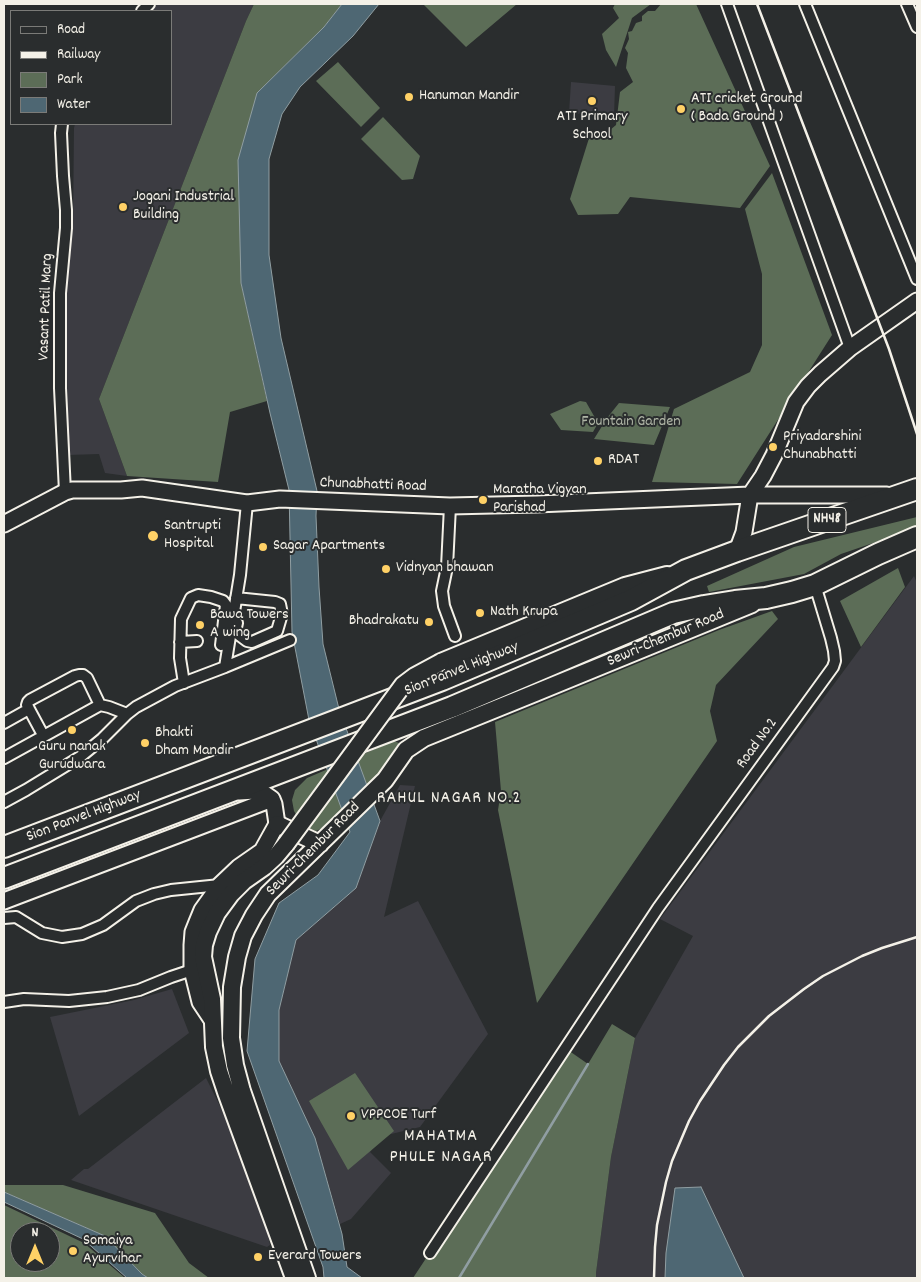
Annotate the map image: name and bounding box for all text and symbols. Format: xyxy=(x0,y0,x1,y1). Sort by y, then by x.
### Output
legend xyxy=(10,10,172,125)
text: Road xyxy=(57,19,85,41)
text: Railway xyxy=(57,44,100,66)
text: Park xyxy=(57,69,83,91)
place label: Hanuman Mandir xyxy=(419,87,519,107)
place label: ATI cricket Ground ( Bada Ground ) xyxy=(691,90,803,128)
marker: Hanuman Mandir xyxy=(403,91,415,103)
text: Water xyxy=(57,94,90,116)
marker: ATI Primary School xyxy=(586,95,598,107)
marker: ATI cricket Ground ( Bada Ground ) xyxy=(675,103,687,115)
place label: ATI Primary School xyxy=(557,108,627,146)
place label: Jogani Industrial Building xyxy=(133,188,234,226)
marker: Jogani Industrial Building xyxy=(117,201,129,213)
street label: Vasant Patil Marg xyxy=(36,253,58,361)
park label: Fountain Garden xyxy=(581,413,681,433)
place label: Priyadarshini Chunabhatti xyxy=(783,428,861,466)
marker: Priyadarshini Chunabhatti xyxy=(767,441,779,453)
place label: RDAT xyxy=(608,451,639,471)
marker: RDAT xyxy=(592,455,604,467)
street label: Chunabhatti Road xyxy=(319,475,427,497)
place label: Maratha Vigyan Parishad xyxy=(493,481,587,519)
marker: Maratha Vigyan Parishad xyxy=(477,494,489,506)
road number: NH48 xyxy=(808,508,846,532)
place label: Santrupti Hospital xyxy=(164,517,221,555)
marker: Santrupti Hospital xyxy=(146,529,160,543)
place label: Sagar Apartments xyxy=(273,537,385,557)
marker: Sagar Apartments xyxy=(257,541,269,553)
place label: Vidnyan bhawan xyxy=(396,559,494,579)
marker: Vidnyan bhawan xyxy=(380,563,392,575)
place label: Nath Krupa xyxy=(490,603,557,623)
place label: Bawa Towers A wing xyxy=(210,606,289,644)
street label: Sewri-Chembur Road xyxy=(605,606,727,672)
marker: Nath Krupa xyxy=(474,607,486,619)
place label: Bhadrakatu xyxy=(349,612,419,632)
marker: Bhadrakatu xyxy=(423,616,435,628)
marker: Bawa Towers A wing xyxy=(194,619,206,631)
street label: Sion Panvel Highway xyxy=(402,638,522,702)
street label: Road No.2 xyxy=(733,715,783,773)
marker: Guru nanak Gurudwara xyxy=(66,724,78,736)
place label: Bhakti Dham Mandir xyxy=(155,724,233,762)
marker: Bhakti Dham Mandir xyxy=(139,737,151,749)
place label: Guru nanak Gurudwara xyxy=(38,738,106,776)
street label: Sion Panvel Highway xyxy=(24,786,144,848)
district label: RAHUL NAGAR NO.2 xyxy=(375,789,523,811)
street label: Sewri-Chembur Road xyxy=(263,799,365,901)
place label: VPPCOE Turf xyxy=(361,1106,436,1126)
marker: VPPCOE Turf xyxy=(345,1110,357,1122)
district label: MAHATMA PHULE NAGAR xyxy=(388,1127,494,1170)
north arrow xyxy=(10,1222,60,1272)
text: N xyxy=(32,1223,38,1243)
place label: Somaiya Ayurvihar xyxy=(83,1232,141,1270)
marker: Somaiya Ayurvihar xyxy=(67,1245,79,1257)
place label: Everard Towers xyxy=(268,1247,362,1267)
marker: Everard Towers xyxy=(252,1251,264,1263)

